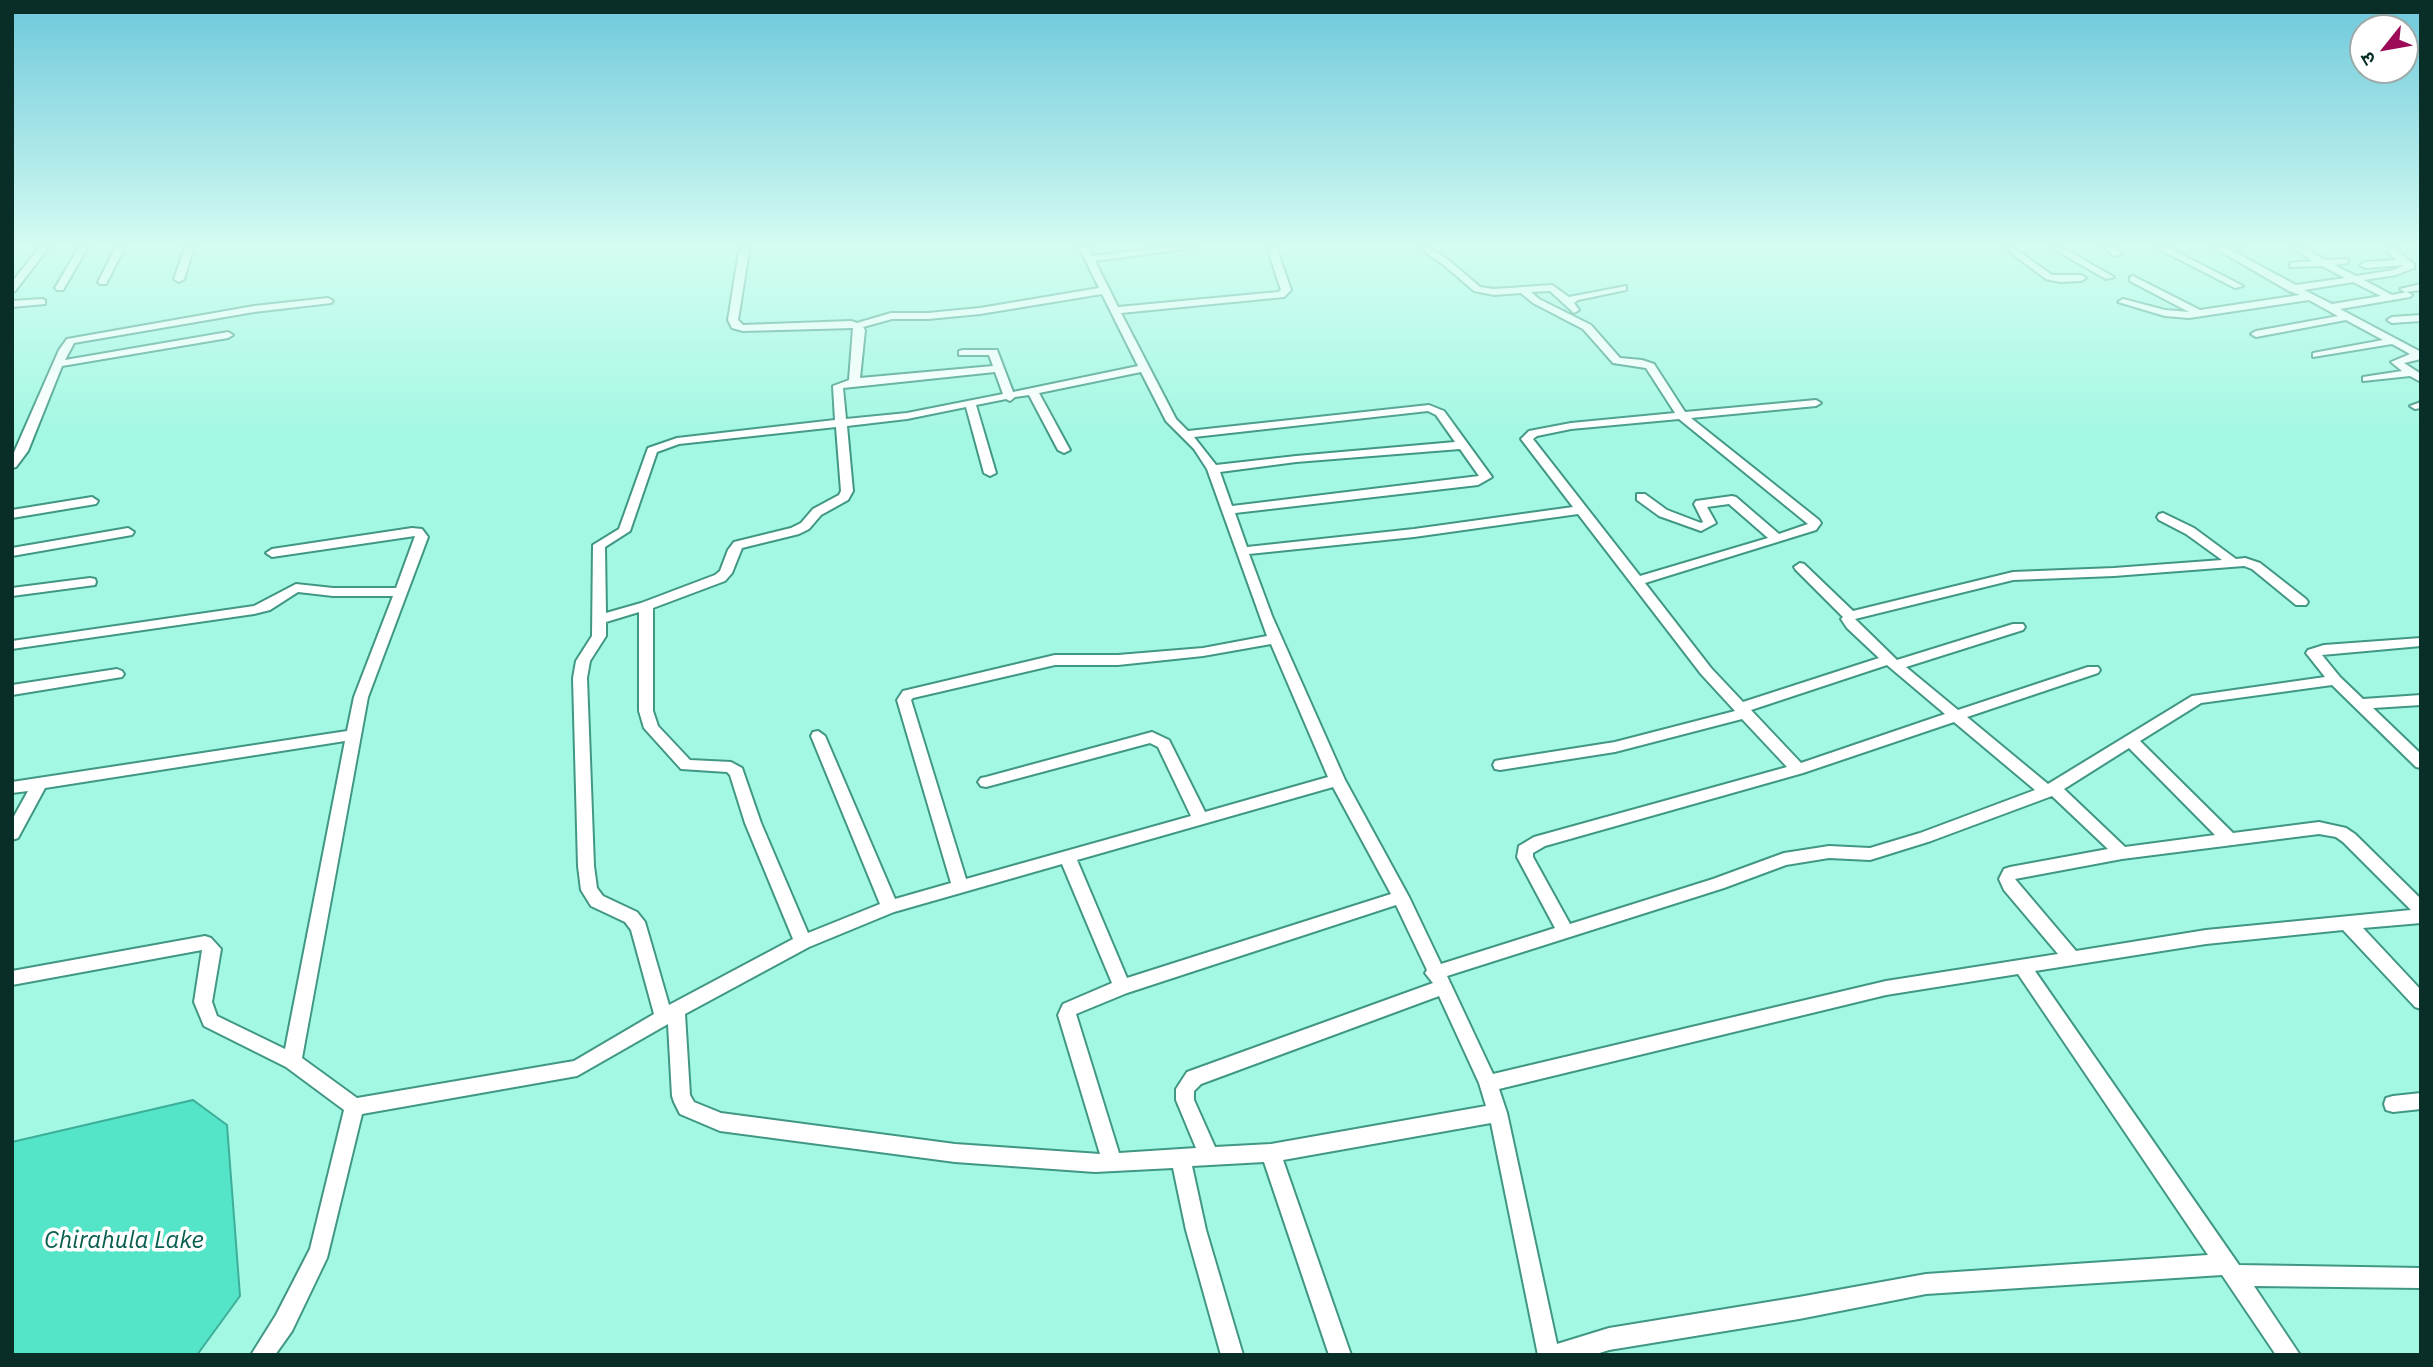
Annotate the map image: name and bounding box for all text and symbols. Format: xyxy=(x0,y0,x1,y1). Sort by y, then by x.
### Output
north arrow xyxy=(2349,14,2419,84)
text: उ xyxy=(2355,48,2381,70)
water label: Chirahula Lake xyxy=(44,1227,204,1255)

